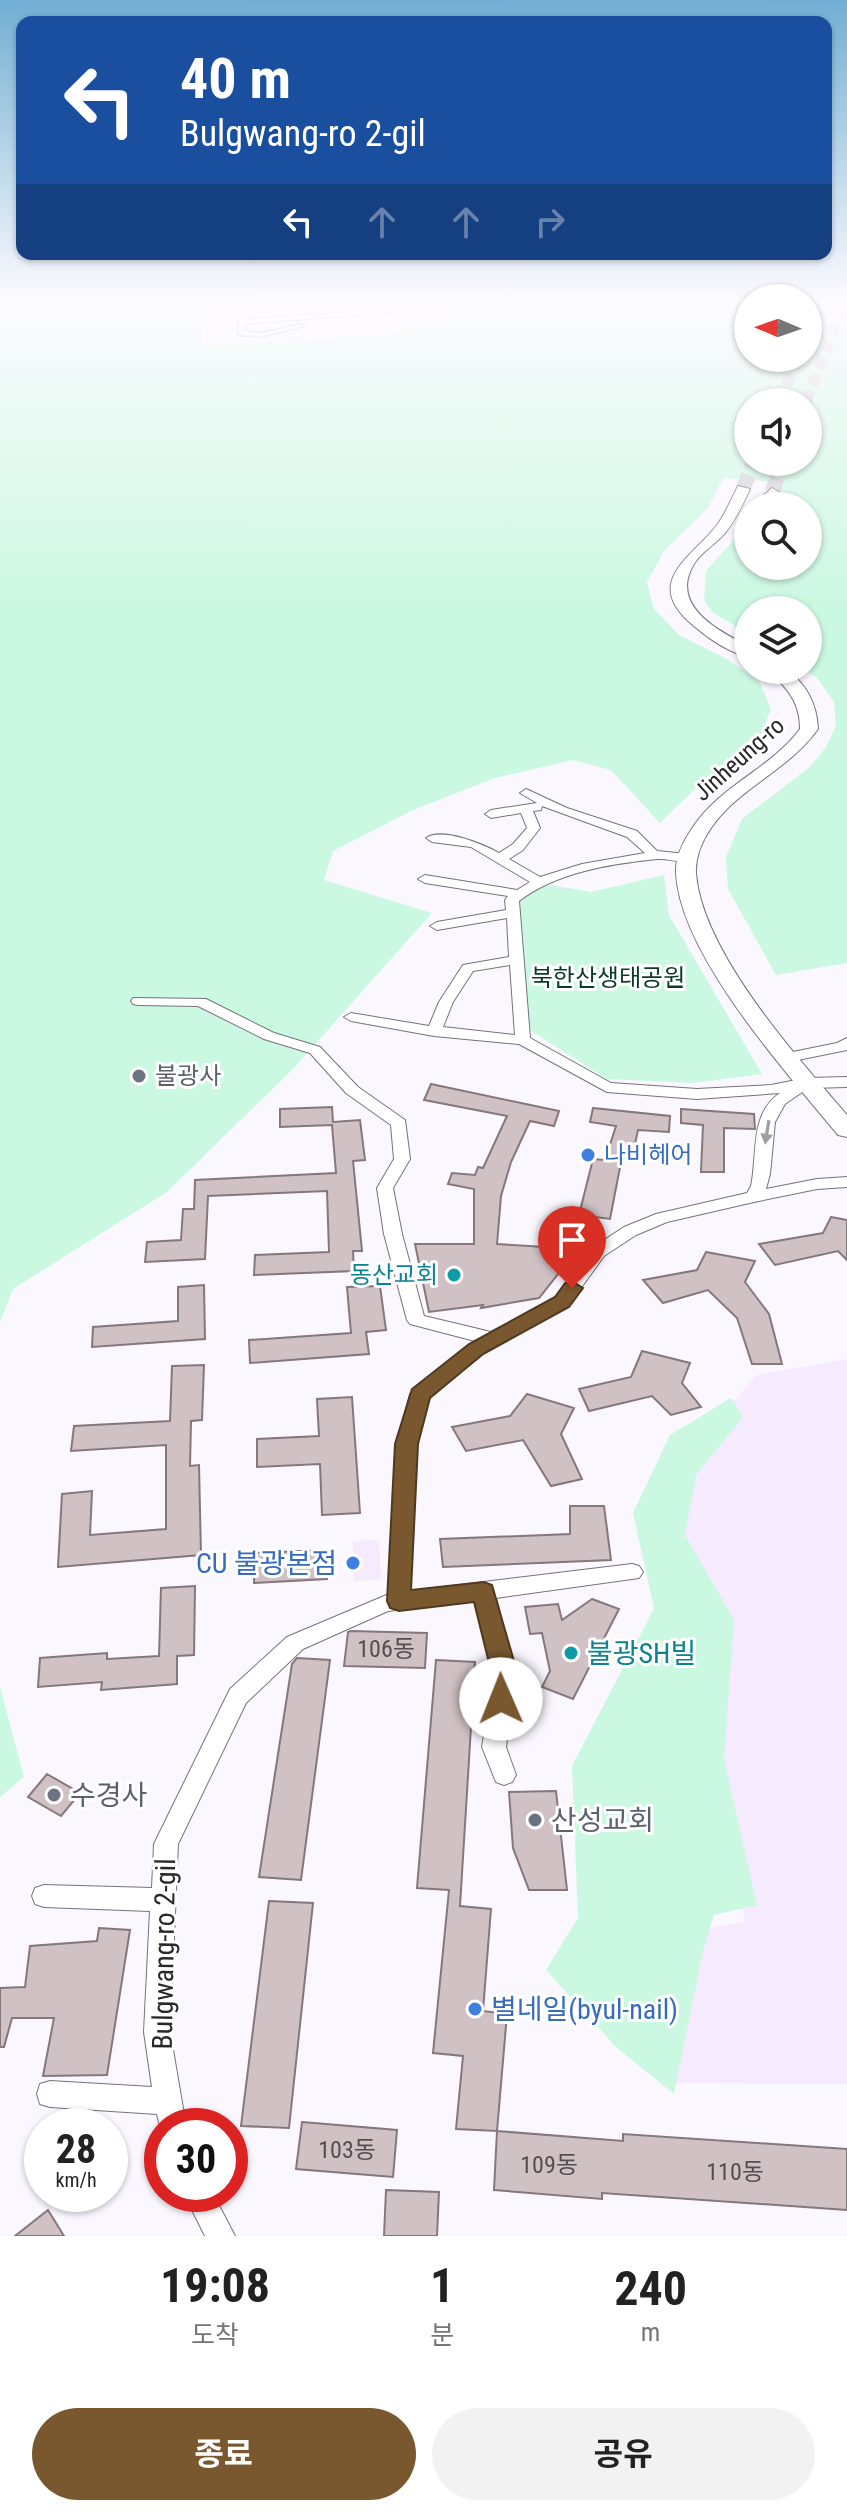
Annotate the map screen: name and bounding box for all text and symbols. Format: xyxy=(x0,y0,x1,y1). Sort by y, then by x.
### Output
text: 40 m xyxy=(180,46,291,112)
icon: left xyxy=(48,48,152,152)
text: Bulgwang-ro 2-gil xyxy=(180,113,426,155)
icon: left xyxy=(276,200,320,244)
icon: ahead xyxy=(360,200,404,244)
icon: ahead xyxy=(444,200,488,244)
icon: right xyxy=(528,200,572,244)
north arrow xyxy=(734,284,822,372)
map controls xyxy=(734,284,822,684)
button: sound xyxy=(734,388,822,476)
button: search xyxy=(734,492,822,580)
button: layers xyxy=(734,596,822,684)
street label: Jinheung-ro xyxy=(688,711,790,807)
park label: 북한산생태공원 xyxy=(531,964,685,992)
place label: 불광사 xyxy=(155,1062,221,1090)
marker: 불광사 xyxy=(130,1067,148,1085)
one-way arrow xyxy=(760,1120,772,1145)
place label: 나비헤어 xyxy=(604,1141,692,1169)
marker: 나비헤어 xyxy=(579,1146,597,1164)
pin xyxy=(538,1206,606,1288)
icon: arrive xyxy=(550,1218,594,1262)
place label: 동산교회 xyxy=(350,1261,438,1289)
marker: 동산교회 xyxy=(445,1266,463,1284)
place label: CU 불광본점 xyxy=(196,1547,337,1580)
marker: CU 불광본점 xyxy=(344,1554,362,1572)
house number: 106동 xyxy=(357,1635,415,1663)
place label: 불광SH빌 xyxy=(587,1637,696,1670)
marker: 불광SH빌 xyxy=(562,1644,580,1662)
position arrow xyxy=(459,1657,543,1741)
place label: 수경사 xyxy=(70,1779,147,1812)
marker: 수경사 xyxy=(45,1786,63,1804)
place label: 산성교회 xyxy=(551,1804,654,1837)
marker: 산성교회 xyxy=(526,1811,544,1829)
street label: Bulgwang-ro 2-gil xyxy=(146,1858,182,2050)
place label: 별네일(byul-nail) xyxy=(491,1993,678,2026)
marker: 별네일(byul-nail) xyxy=(466,2000,484,2018)
speed limit sign: 30 xyxy=(144,2108,248,2212)
text: 28 xyxy=(56,2126,96,2173)
house number: 103동 xyxy=(318,2136,376,2164)
house number: 109동 xyxy=(520,2151,578,2179)
house number: 110동 xyxy=(706,2158,764,2186)
text: km/h xyxy=(55,2168,97,2192)
text: 19:08 xyxy=(160,2257,270,2314)
text: 1 xyxy=(430,2257,454,2314)
text: 240 xyxy=(614,2260,687,2317)
text: m xyxy=(641,2317,660,2347)
text: 도착 xyxy=(191,2320,239,2350)
text: 분 xyxy=(430,2320,454,2350)
button: 종료 xyxy=(32,2408,416,2500)
button: 공유 xyxy=(432,2408,815,2500)

